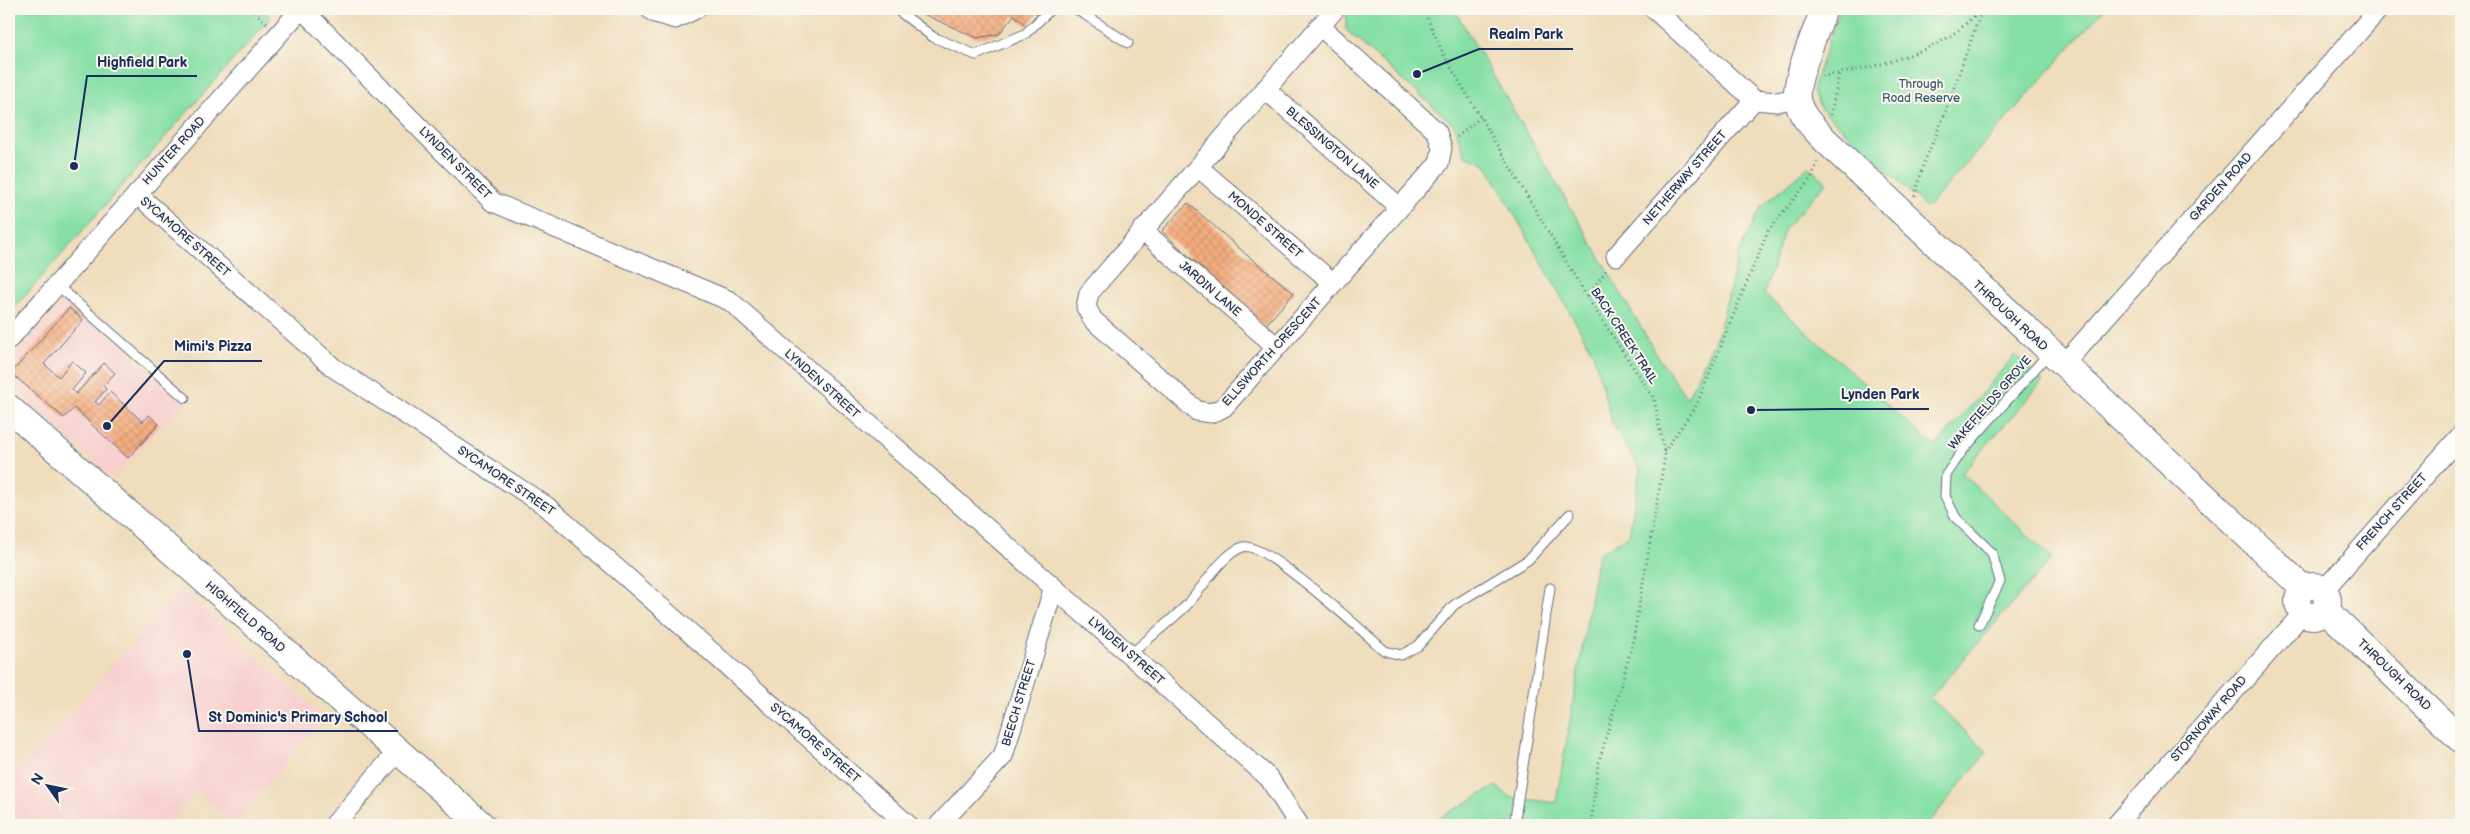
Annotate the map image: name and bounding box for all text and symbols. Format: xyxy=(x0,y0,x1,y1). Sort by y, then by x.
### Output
callout: Realm Park xyxy=(1479,20,1573,49)
text: Realm Park xyxy=(1489,26,1564,43)
callout: Highfield Park xyxy=(87,47,197,76)
text: Highfield Park xyxy=(97,54,188,71)
park label: Through Road Reserve xyxy=(1882,77,1960,106)
street label: BLESSINGTON LANE xyxy=(1283,104,1381,192)
street label: HUNTER ROAD xyxy=(139,114,209,188)
street label: LYNDEN STREET xyxy=(416,124,495,203)
street label: NETHERWAY STREET xyxy=(1640,127,1731,228)
street label: GARDEN ROAD xyxy=(2186,149,2256,224)
street label: MONDE STREET xyxy=(1225,189,1306,262)
street label: SYCAMORE STREET xyxy=(137,194,234,281)
street label: JARDIN LANE xyxy=(1176,258,1244,320)
street label: THROUGH ROAD xyxy=(1969,277,2051,355)
street label: BACK CREEK TRAIL xyxy=(1587,285,1661,387)
street label: ELLSWORTH CRESCENT xyxy=(1219,294,1325,409)
callout: Mimi's Pizza xyxy=(164,332,262,361)
text: Mimi's Pizza xyxy=(174,338,252,355)
street label: LYNDEN STREET xyxy=(781,346,863,422)
street label: WAKEFIELDS GROVE xyxy=(1945,353,2035,453)
callout: Lynden Park xyxy=(1830,380,1929,409)
text: Lynden Park xyxy=(1841,386,1920,403)
street label: SYCAMORE STREET xyxy=(454,443,558,520)
street label: FRENCH STREET xyxy=(2353,470,2431,554)
street label: HIGHFIELD ROAD xyxy=(202,578,288,656)
street label: LYNDEN STREET xyxy=(1085,614,1168,689)
street label: THROUGH ROAD xyxy=(2354,636,2434,714)
street label: BEECH STREET xyxy=(999,657,1040,748)
street label: STORNOWAY ROAD xyxy=(2168,673,2251,765)
street label: SYCAMORE STREET xyxy=(767,700,864,787)
callout: St Dominic's Primary School xyxy=(199,702,398,731)
text: St Dominic's Primary School xyxy=(209,709,387,726)
north arrow xyxy=(22,762,72,812)
text: N xyxy=(28,770,48,788)

